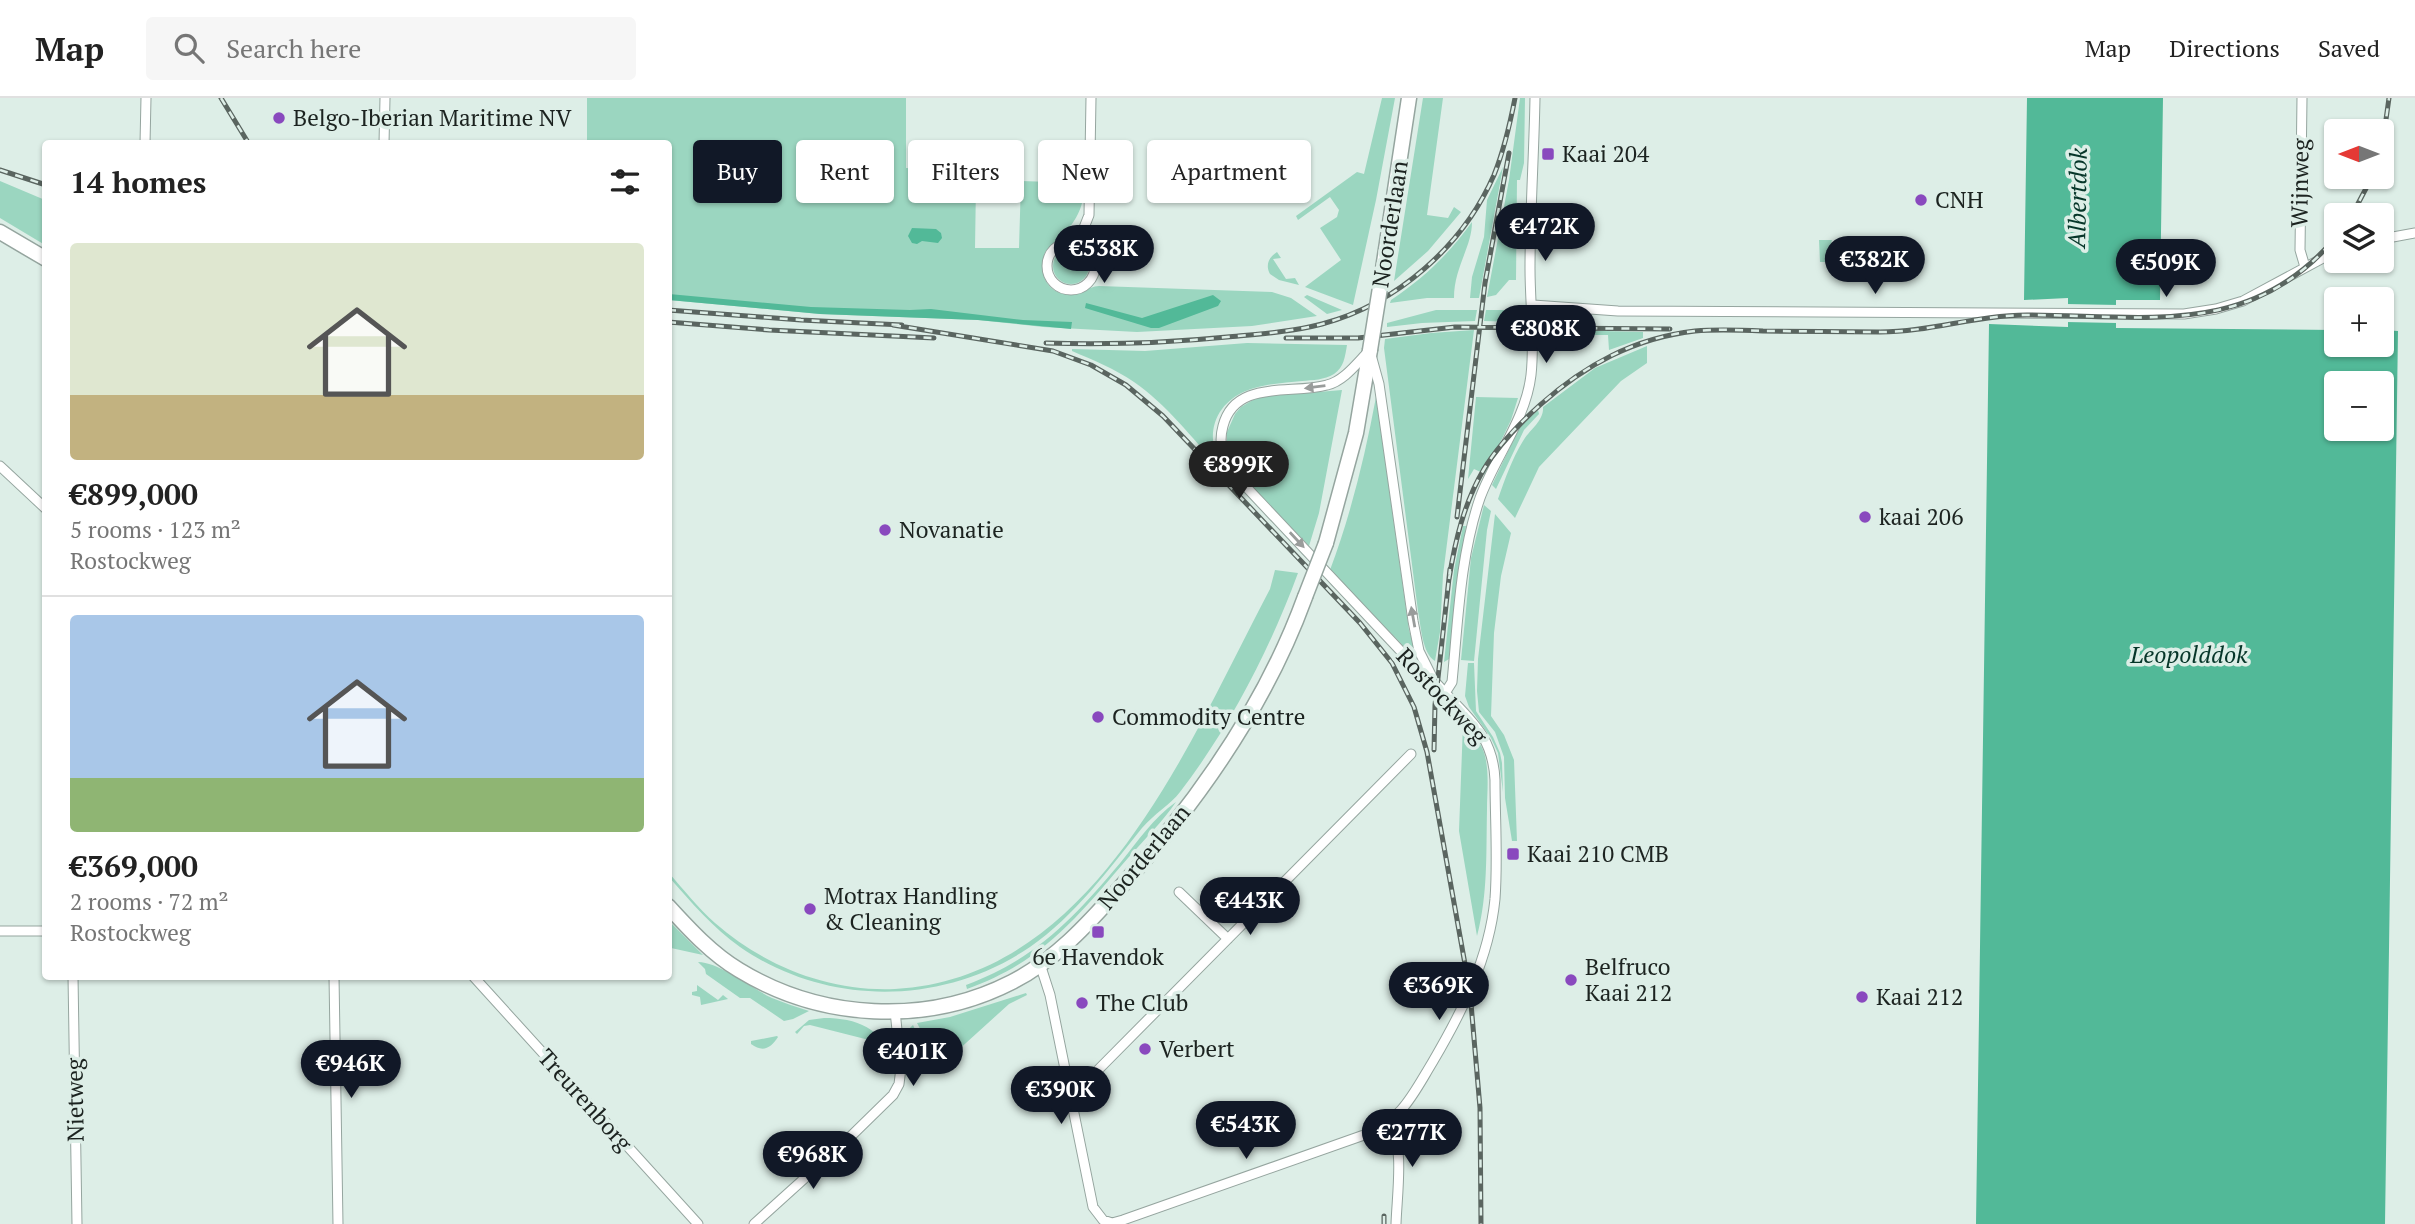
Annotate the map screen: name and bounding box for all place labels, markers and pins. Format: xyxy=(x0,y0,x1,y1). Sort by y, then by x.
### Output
place label: Belgo-Iberian Maritime NV xyxy=(293,102,572,133)
marker: Belgo-Iberian Maritime NV xyxy=(271,110,287,126)
place label: Kaai 204 xyxy=(1562,138,1650,169)
marker: Kaai 204 xyxy=(1540,146,1556,162)
place label: CNH xyxy=(1935,184,1984,215)
marker: CNH xyxy=(1913,192,1929,208)
pin: €472K xyxy=(1496,204,1594,263)
pin: €538K xyxy=(1055,226,1153,285)
pin: €382K xyxy=(1826,236,1924,296)
pin: €509K xyxy=(2117,240,2215,299)
pin: €808K xyxy=(1497,306,1595,365)
pin: €899K xyxy=(1190,442,1288,501)
place label: kaai 206 xyxy=(1879,501,1963,532)
marker: kaai 206 xyxy=(1857,509,1873,525)
place label: Novanatie xyxy=(899,514,1004,545)
marker: Novanatie xyxy=(877,522,893,538)
place label: Commodity Centre xyxy=(1112,701,1305,732)
marker: Commodity Centre xyxy=(1090,709,1106,725)
place label: Kaai 210 CMB xyxy=(1527,838,1669,869)
marker: Kaai 210 CMB xyxy=(1505,846,1521,862)
pin: €443K xyxy=(1201,878,1299,937)
place label: Motrax Handling & Cleaning xyxy=(824,880,998,937)
marker: Motrax Handling & Cleaning xyxy=(802,901,818,917)
marker: 6e Havendok xyxy=(1090,924,1106,940)
place label: 6e Havendok xyxy=(1032,941,1164,972)
place label: Belfruco Kaai 212 xyxy=(1585,951,1672,1008)
pin: €369K xyxy=(1390,962,1488,1022)
marker: Belfruco Kaai 212 xyxy=(1563,972,1579,988)
place label: Kaai 212 xyxy=(1876,981,1963,1012)
place label: The Club xyxy=(1096,987,1188,1018)
marker: Kaai 212 xyxy=(1854,989,1870,1005)
marker: The Club xyxy=(1074,995,1090,1011)
pin: €401K xyxy=(864,1028,962,1088)
place label: Verbert xyxy=(1159,1033,1235,1064)
pin: €946K xyxy=(302,1040,400,1100)
marker: Verbert xyxy=(1137,1041,1153,1057)
pin: €390K xyxy=(1012,1066,1110,1126)
pin: €543K xyxy=(1197,1102,1295,1161)
pin: €277K xyxy=(1363,1110,1461,1169)
pin: €968K xyxy=(764,1132,862,1191)

